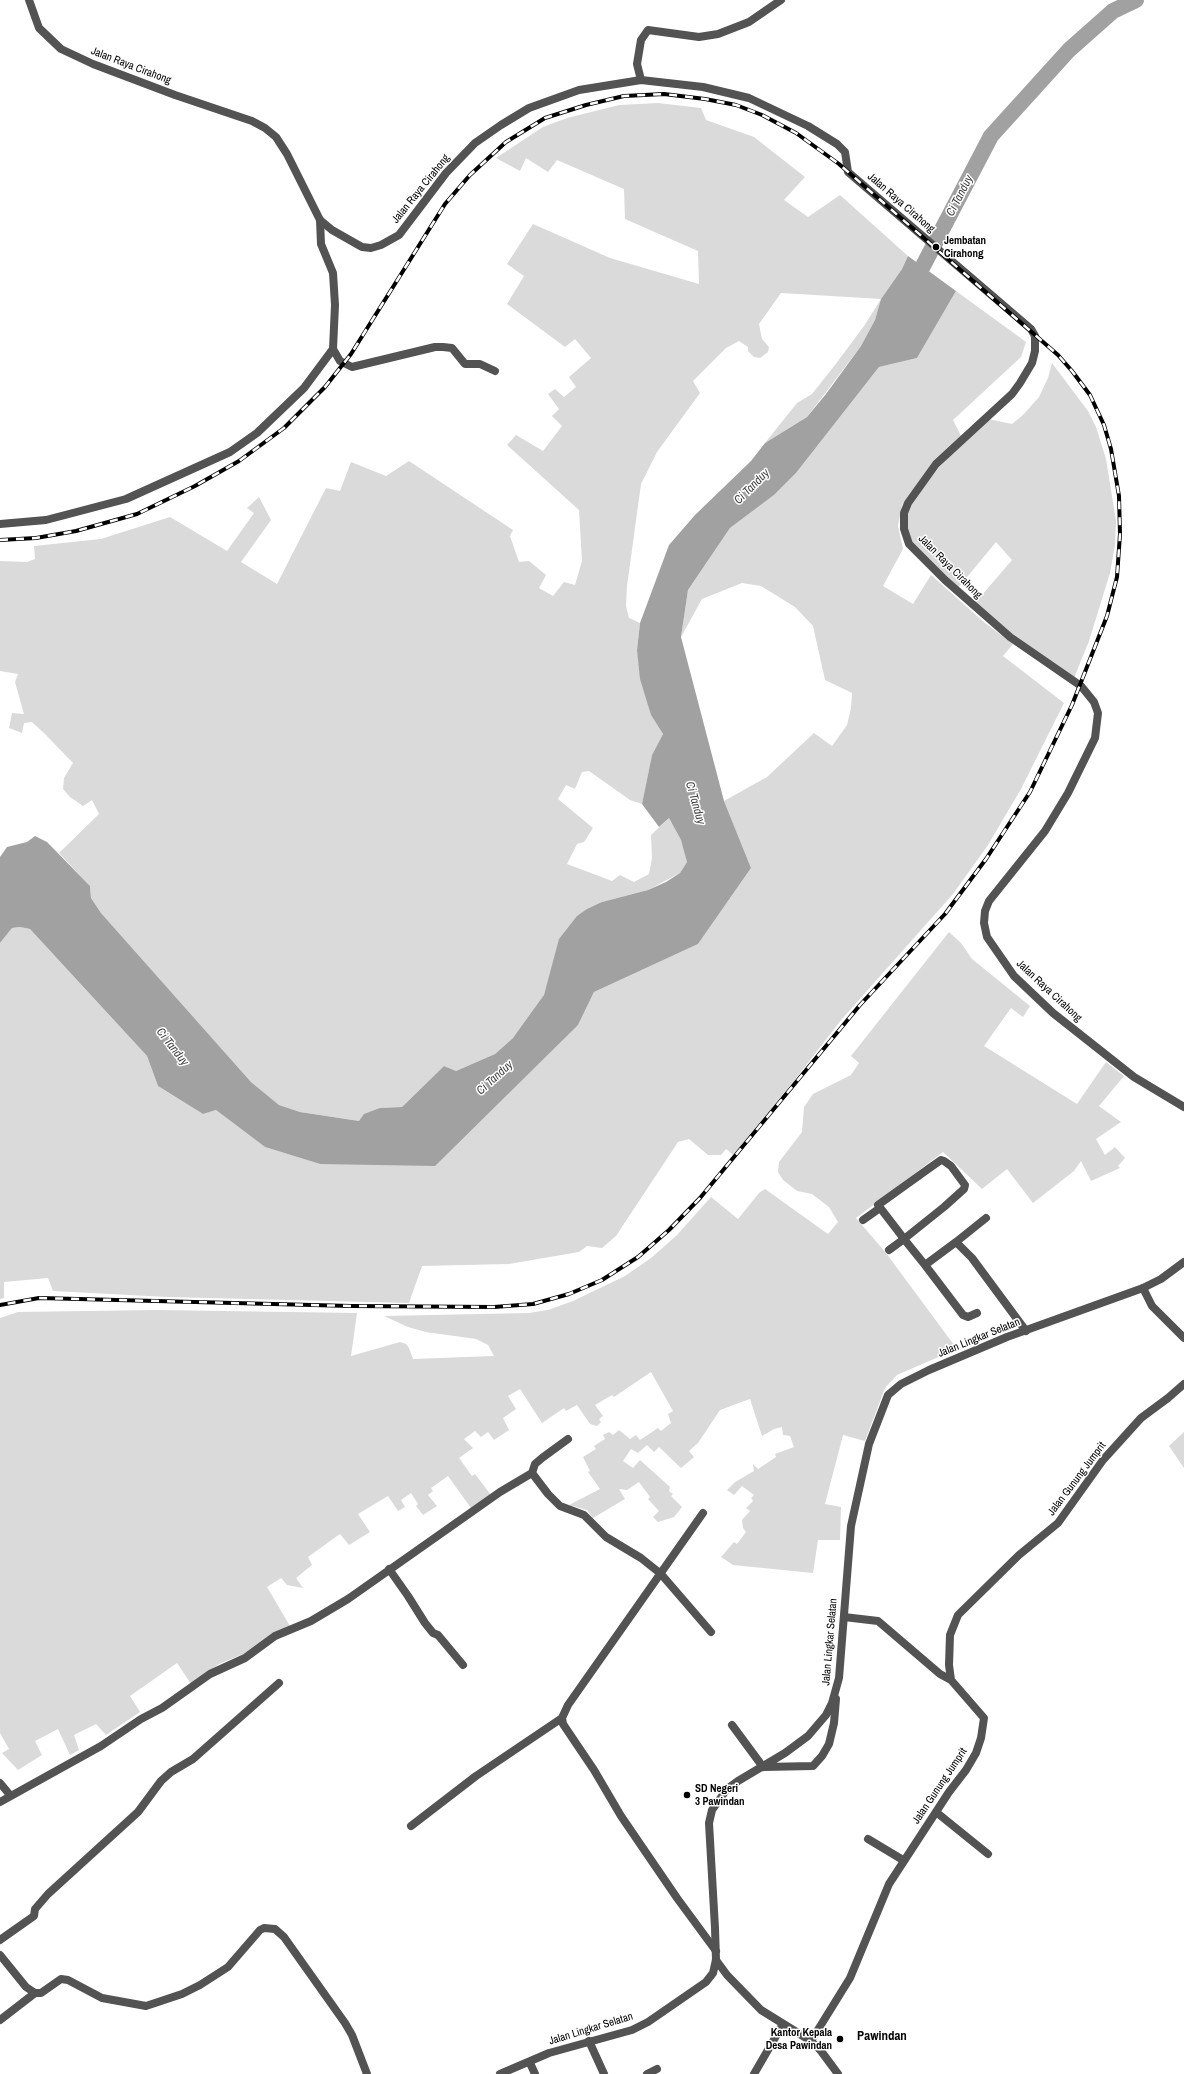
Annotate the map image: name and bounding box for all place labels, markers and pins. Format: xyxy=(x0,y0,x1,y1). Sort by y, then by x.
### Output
place label: Jembatan Cirahong xyxy=(944,234,986,260)
marker: Jembatan Cirahong xyxy=(931,242,941,252)
place label: SD Negeri 3 Pawindan xyxy=(695,1782,745,1808)
marker: SD Negeri 3 Pawindan xyxy=(682,1790,692,1800)
place label: Kantor Kepala Desa Pawindan xyxy=(766,2026,832,2052)
marker: Kantor Kepala Desa Pawindan xyxy=(835,2034,845,2044)

